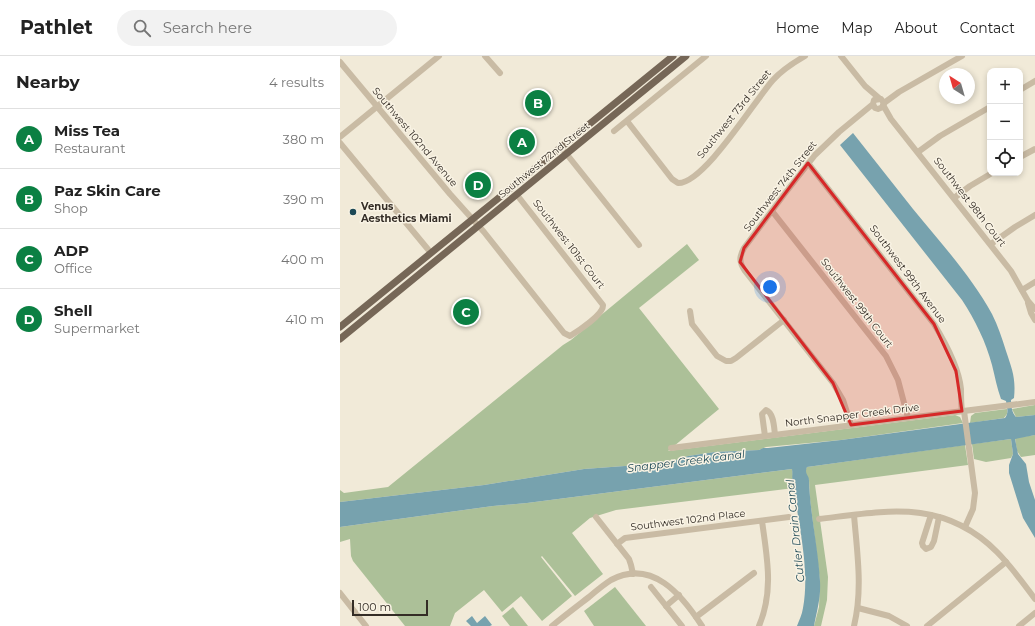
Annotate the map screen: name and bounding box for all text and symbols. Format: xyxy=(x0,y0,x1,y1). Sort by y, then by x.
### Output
search box xyxy=(117,10,397,46)
text: Pathlet xyxy=(20,16,93,39)
icon: search xyxy=(131,17,153,39)
text: Search here xyxy=(163,18,252,37)
text: Home xyxy=(776,19,819,37)
text: Map xyxy=(841,19,872,37)
text: About xyxy=(894,19,938,37)
text: Contact xyxy=(960,19,1015,37)
street label: Southwest 73rd Street xyxy=(694,67,774,161)
north arrow xyxy=(939,68,975,104)
map controls xyxy=(987,68,1023,176)
button: + xyxy=(987,68,1023,104)
text: Nearby xyxy=(16,72,80,92)
text: 4 results xyxy=(269,74,324,90)
street label: Southwest 102nd Avenue xyxy=(370,85,460,189)
pin: B xyxy=(525,88,551,118)
button: − xyxy=(987,104,1023,140)
street label: Southwest 72nd Street xyxy=(496,119,592,201)
text: Miss Tea xyxy=(54,121,120,140)
pin: A xyxy=(509,127,535,157)
text: A xyxy=(24,131,34,147)
text: 380 m xyxy=(283,131,324,147)
street label: Southwest 74th Street xyxy=(741,138,819,234)
text: Restaurant xyxy=(54,140,125,156)
button: locate xyxy=(987,140,1023,176)
street label: Southwest 98th Court xyxy=(931,155,1009,249)
pin: D xyxy=(465,170,491,200)
text: Paz Skin Care xyxy=(54,181,161,200)
text: B xyxy=(24,191,34,207)
text: 390 m xyxy=(283,191,324,207)
street label: Southwest 101st Court xyxy=(530,197,608,291)
text: Shop xyxy=(54,200,88,216)
place label: Venus Aesthetics Miami xyxy=(360,200,451,225)
marker: Venus Aesthetics Miami xyxy=(348,207,358,217)
street label: Southwest 99th Avenue xyxy=(867,222,949,326)
text: ADP xyxy=(54,241,89,260)
text: C xyxy=(24,251,34,267)
text: 400 m xyxy=(281,251,324,267)
street label: Southwest 99th Court xyxy=(818,256,896,350)
text: Office xyxy=(54,260,92,276)
your location xyxy=(760,277,780,297)
pin: C xyxy=(453,297,479,327)
text: Shell xyxy=(54,301,93,320)
text: D xyxy=(24,311,34,327)
text: 410 m xyxy=(285,311,324,327)
text: Supermarket xyxy=(54,320,140,336)
street label: North Snapper Creek Drive xyxy=(784,400,920,430)
water label: Snapper Creek Canal xyxy=(626,447,746,475)
water label: Cutler Drain Canal xyxy=(783,479,807,583)
street label: Southwest 102nd Place xyxy=(630,507,746,533)
scale bar xyxy=(352,598,428,617)
text: 100 m xyxy=(358,600,391,614)

